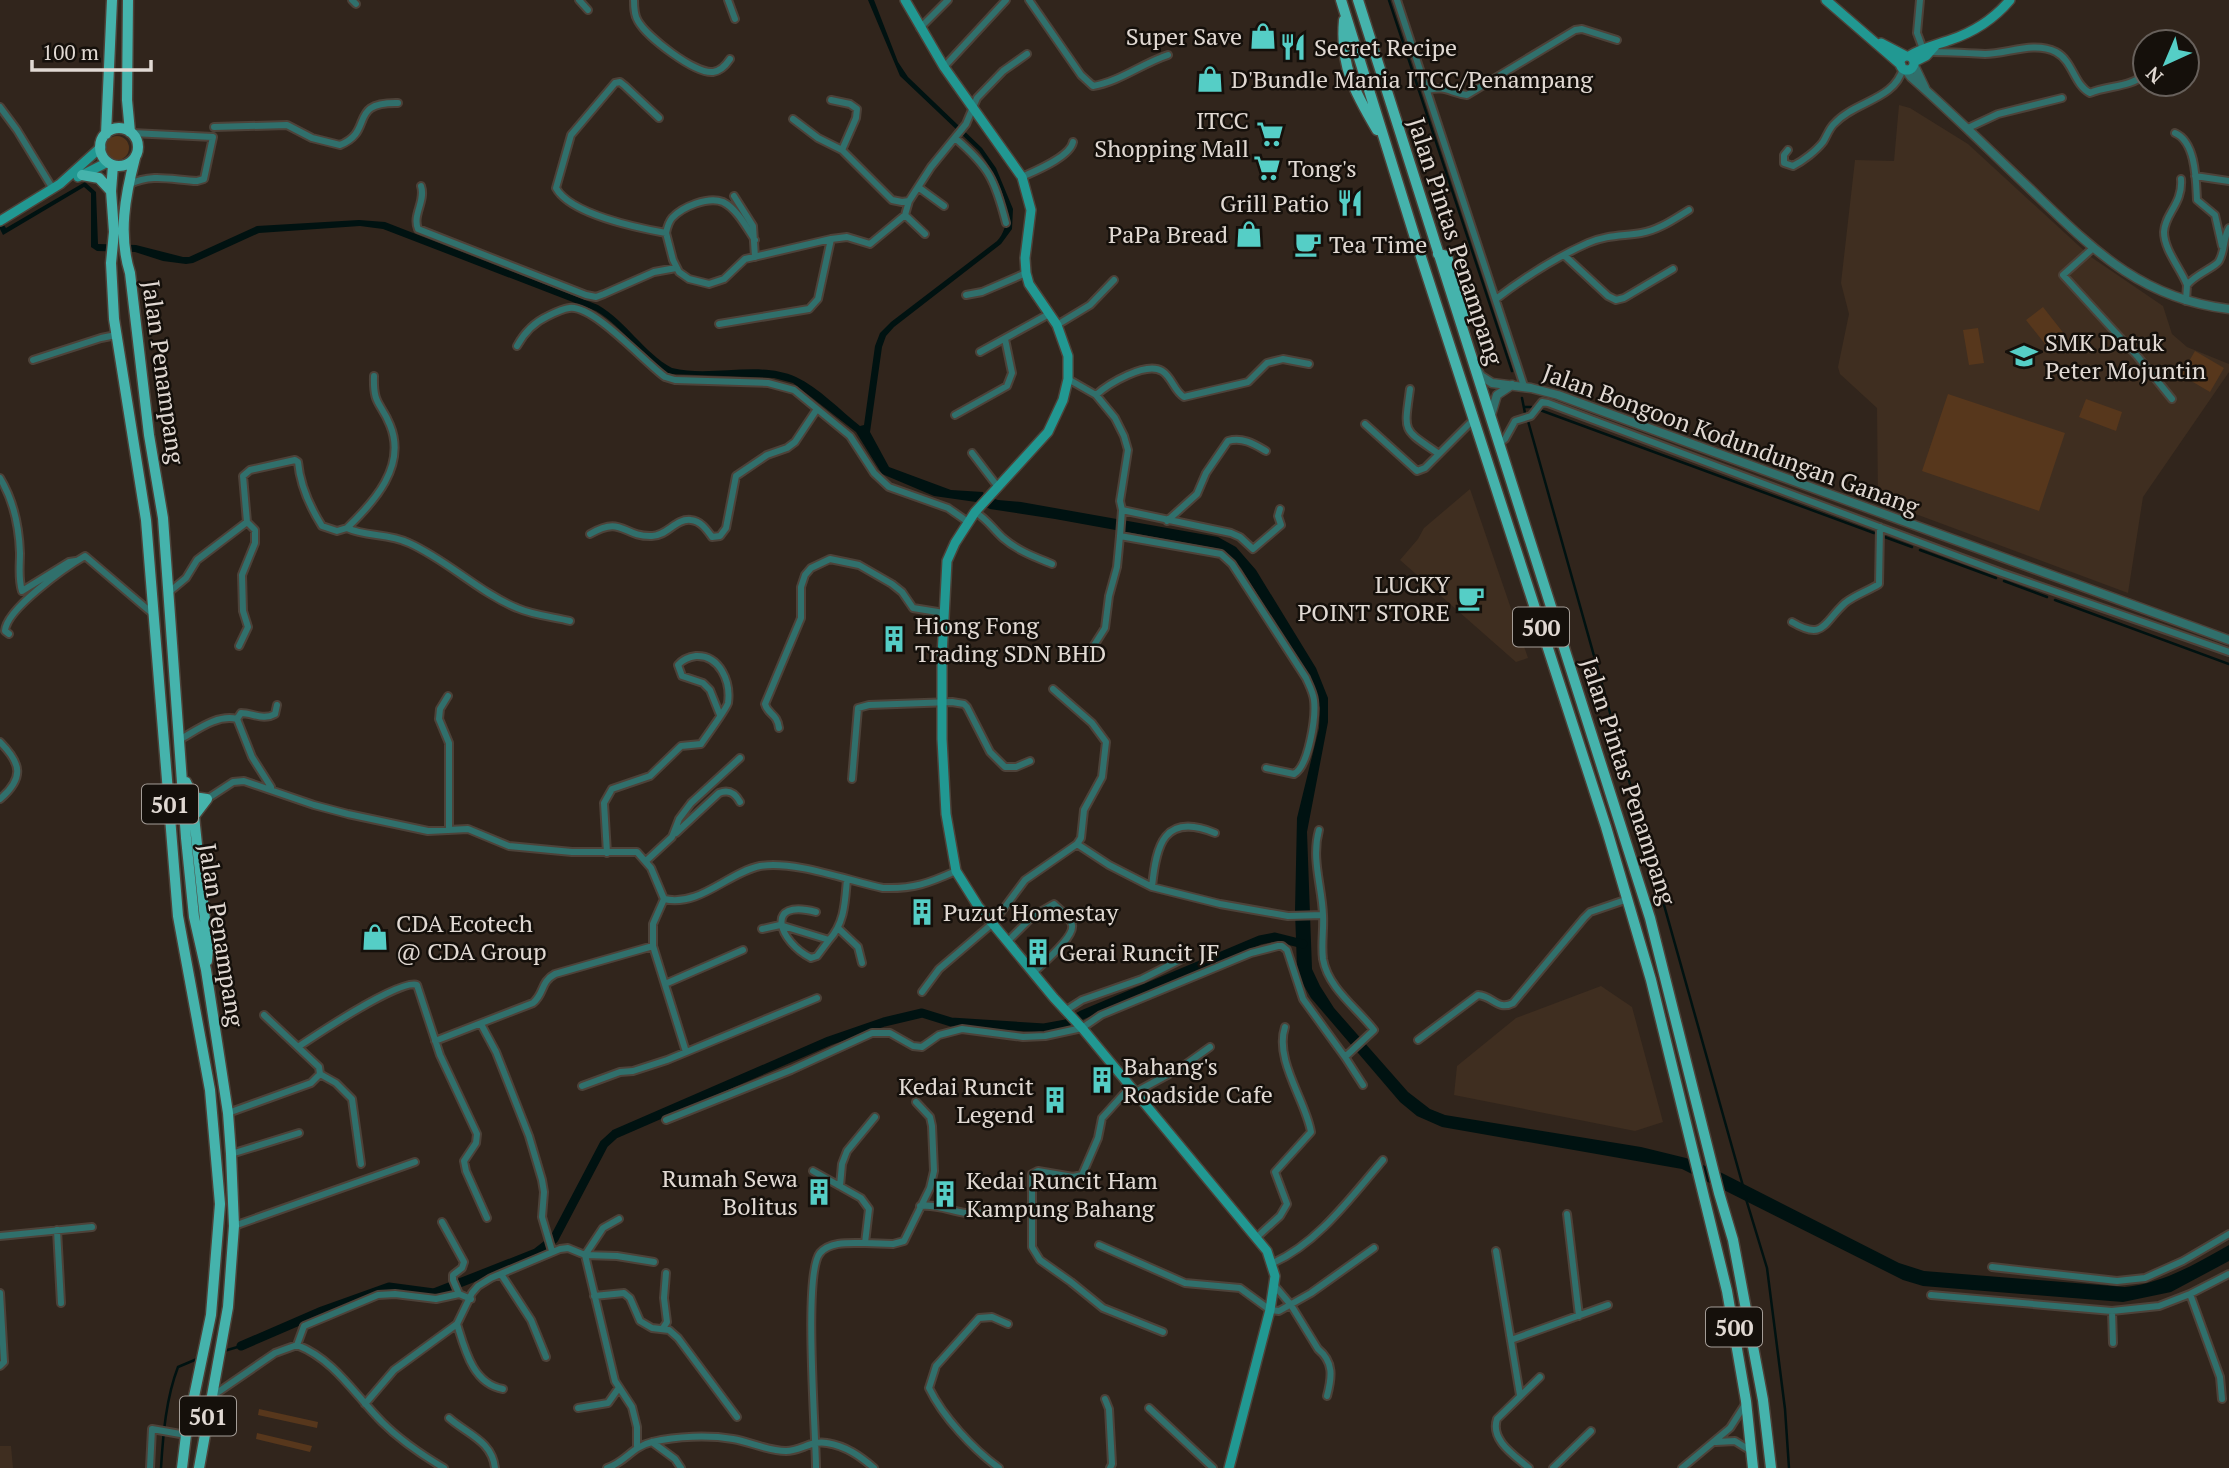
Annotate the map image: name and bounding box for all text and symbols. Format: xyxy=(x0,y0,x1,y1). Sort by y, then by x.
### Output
place label: Super Save xyxy=(1126,20,1242,52)
shop icon: Super Save xyxy=(1248,21,1278,51)
scale bar xyxy=(32,28,150,72)
north arrow xyxy=(2131,28,2201,98)
place label: Secret Recipe xyxy=(1314,31,1457,63)
restaurant icon: Secret Recipe xyxy=(1278,32,1308,62)
text: 100 m xyxy=(42,38,99,66)
text: N xyxy=(2140,61,2168,90)
place label: D'Bundle Mania ITCC/Penampang xyxy=(1231,63,1593,95)
shop icon: D'Bundle Mania ITCC/Penampang xyxy=(1195,64,1225,94)
place label: ITCC Shopping Mall xyxy=(1094,104,1249,164)
street label: Jalan Pintas Penampang xyxy=(1401,113,1511,369)
supermarket icon: ITCC Shopping Mall xyxy=(1255,119,1285,149)
place label: Tong's xyxy=(1288,152,1357,184)
supermarket icon: Tong's xyxy=(1252,153,1282,183)
place label: Grill Patio xyxy=(1220,187,1329,219)
restaurant icon: Grill Patio xyxy=(1335,188,1365,218)
place label: PaPa Bread xyxy=(1108,218,1228,250)
shop icon: PaPa Bread xyxy=(1234,219,1264,249)
place label: Tea Time xyxy=(1329,228,1427,260)
cafe icon: Tea Time xyxy=(1293,229,1323,259)
street label: Jalan Penampang xyxy=(135,278,193,466)
place label: SMK Datuk Peter Mojuntin xyxy=(2045,326,2206,386)
school or university icon: SMK Datuk Peter Mojuntin xyxy=(2009,341,2039,371)
street label: Jalan Bongoon Kodundungan Ganang xyxy=(1538,356,1924,522)
place label: LUCKY POINT STORE xyxy=(1297,568,1451,628)
cafe icon: LUCKY POINT STORE xyxy=(1456,583,1486,613)
road number: 500 xyxy=(1513,608,1569,646)
place label: Hiong Fong Trading SDN BHD xyxy=(915,609,1106,669)
building icon: Hiong Fong Trading SDN BHD xyxy=(879,624,909,654)
street label: Jalan Pintas Penampang xyxy=(1574,653,1684,909)
road number: 501 xyxy=(142,784,198,824)
street label: Jalan Penampang xyxy=(192,841,252,1029)
place label: Puzut Homestay xyxy=(943,896,1119,928)
building icon: Puzut Homestay xyxy=(907,897,937,927)
place label: CDA Ecotech @ CDA Group xyxy=(396,907,547,967)
shop icon: CDA Ecotech @ CDA Group xyxy=(360,922,390,952)
place label: Gerai Runcit JF xyxy=(1059,936,1220,968)
building icon: Gerai Runcit JF xyxy=(1023,937,1053,967)
place label: Bahang's Roadside Cafe xyxy=(1123,1050,1273,1110)
building icon: Bahang's Roadside Cafe xyxy=(1087,1065,1117,1095)
place label: Kedai Runcit Legend xyxy=(898,1070,1034,1130)
building icon: Kedai Runcit Legend xyxy=(1040,1085,1070,1115)
place label: Rumah Sewa Bolitus xyxy=(662,1162,798,1222)
place label: Kedai Runcit Ham Kampung Bahang xyxy=(966,1164,1158,1224)
building icon: Rumah Sewa Bolitus xyxy=(804,1177,834,1207)
building icon: Kedai Runcit Ham Kampung Bahang xyxy=(930,1179,960,1209)
road number: 500 xyxy=(1706,1308,1762,1346)
road number: 501 xyxy=(180,1396,236,1436)

